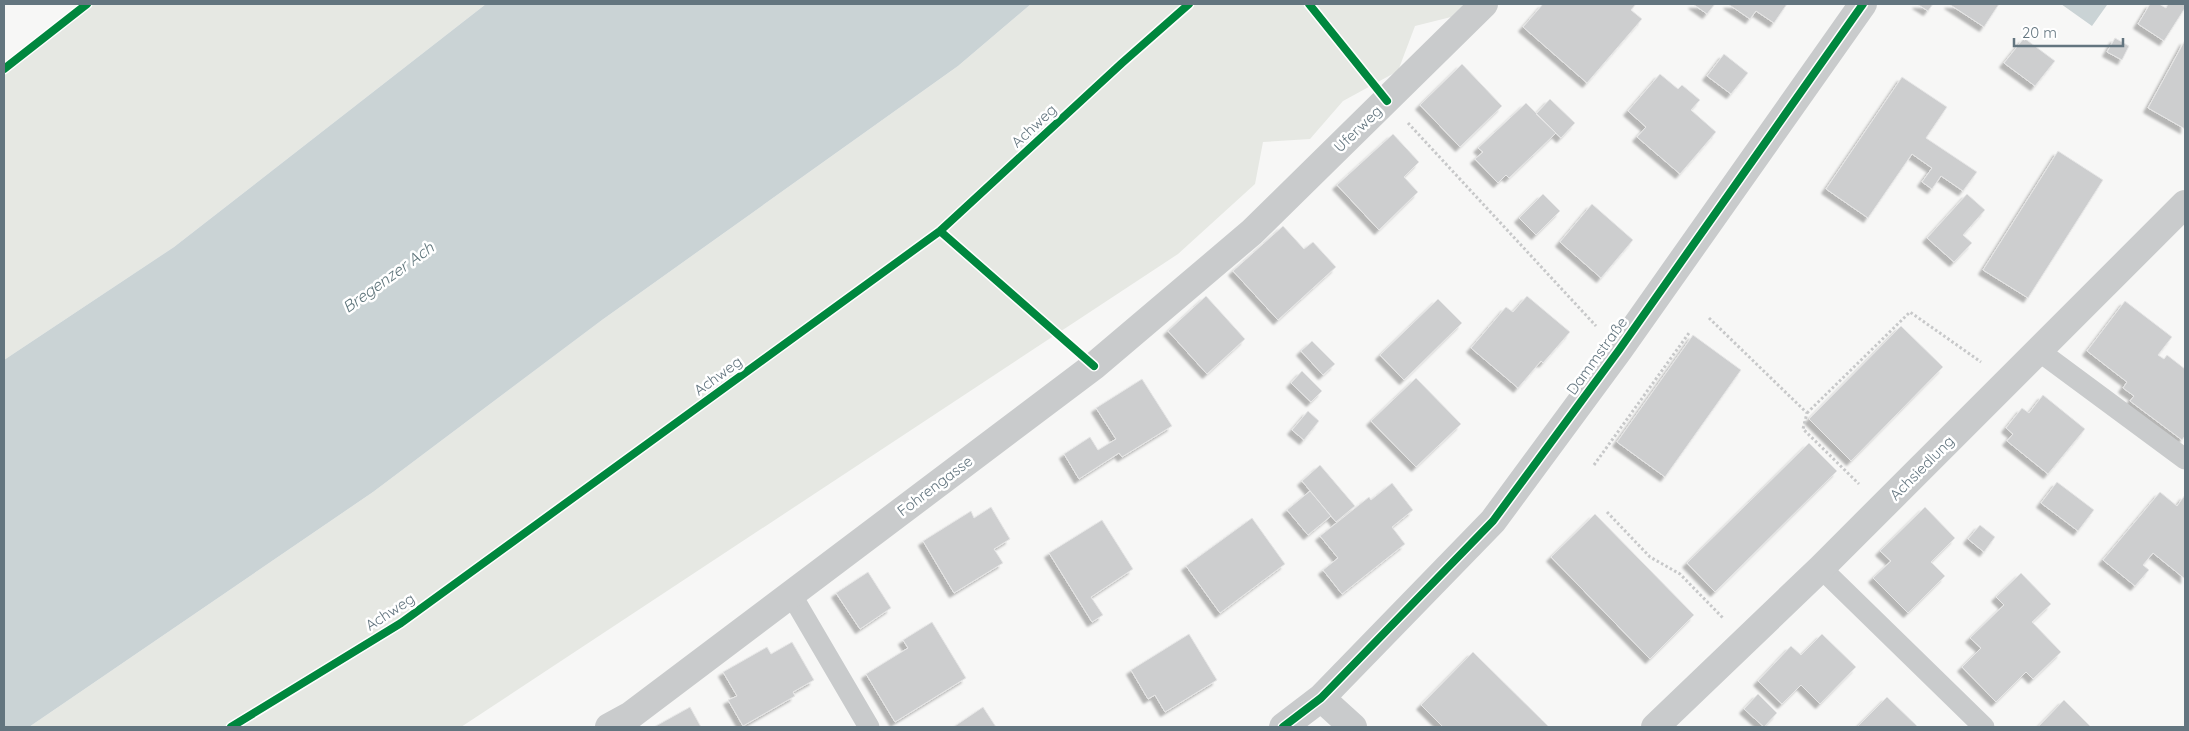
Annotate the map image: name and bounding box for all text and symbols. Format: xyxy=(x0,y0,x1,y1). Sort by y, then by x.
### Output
scale bar xyxy=(2014,15,2123,47)
text: 20 m xyxy=(2022,23,2057,42)
street label: Achweg xyxy=(1007,100,1060,151)
street label: Uferweg xyxy=(1330,101,1386,156)
water label: Bregenzer Ach xyxy=(338,237,438,317)
street label: Dammstraße xyxy=(1562,313,1631,398)
street label: Achweg xyxy=(690,352,746,399)
street label: Achsiedlung xyxy=(1885,431,1958,504)
street label: Fohrengasse xyxy=(893,451,976,520)
street label: Achweg xyxy=(361,589,418,635)

